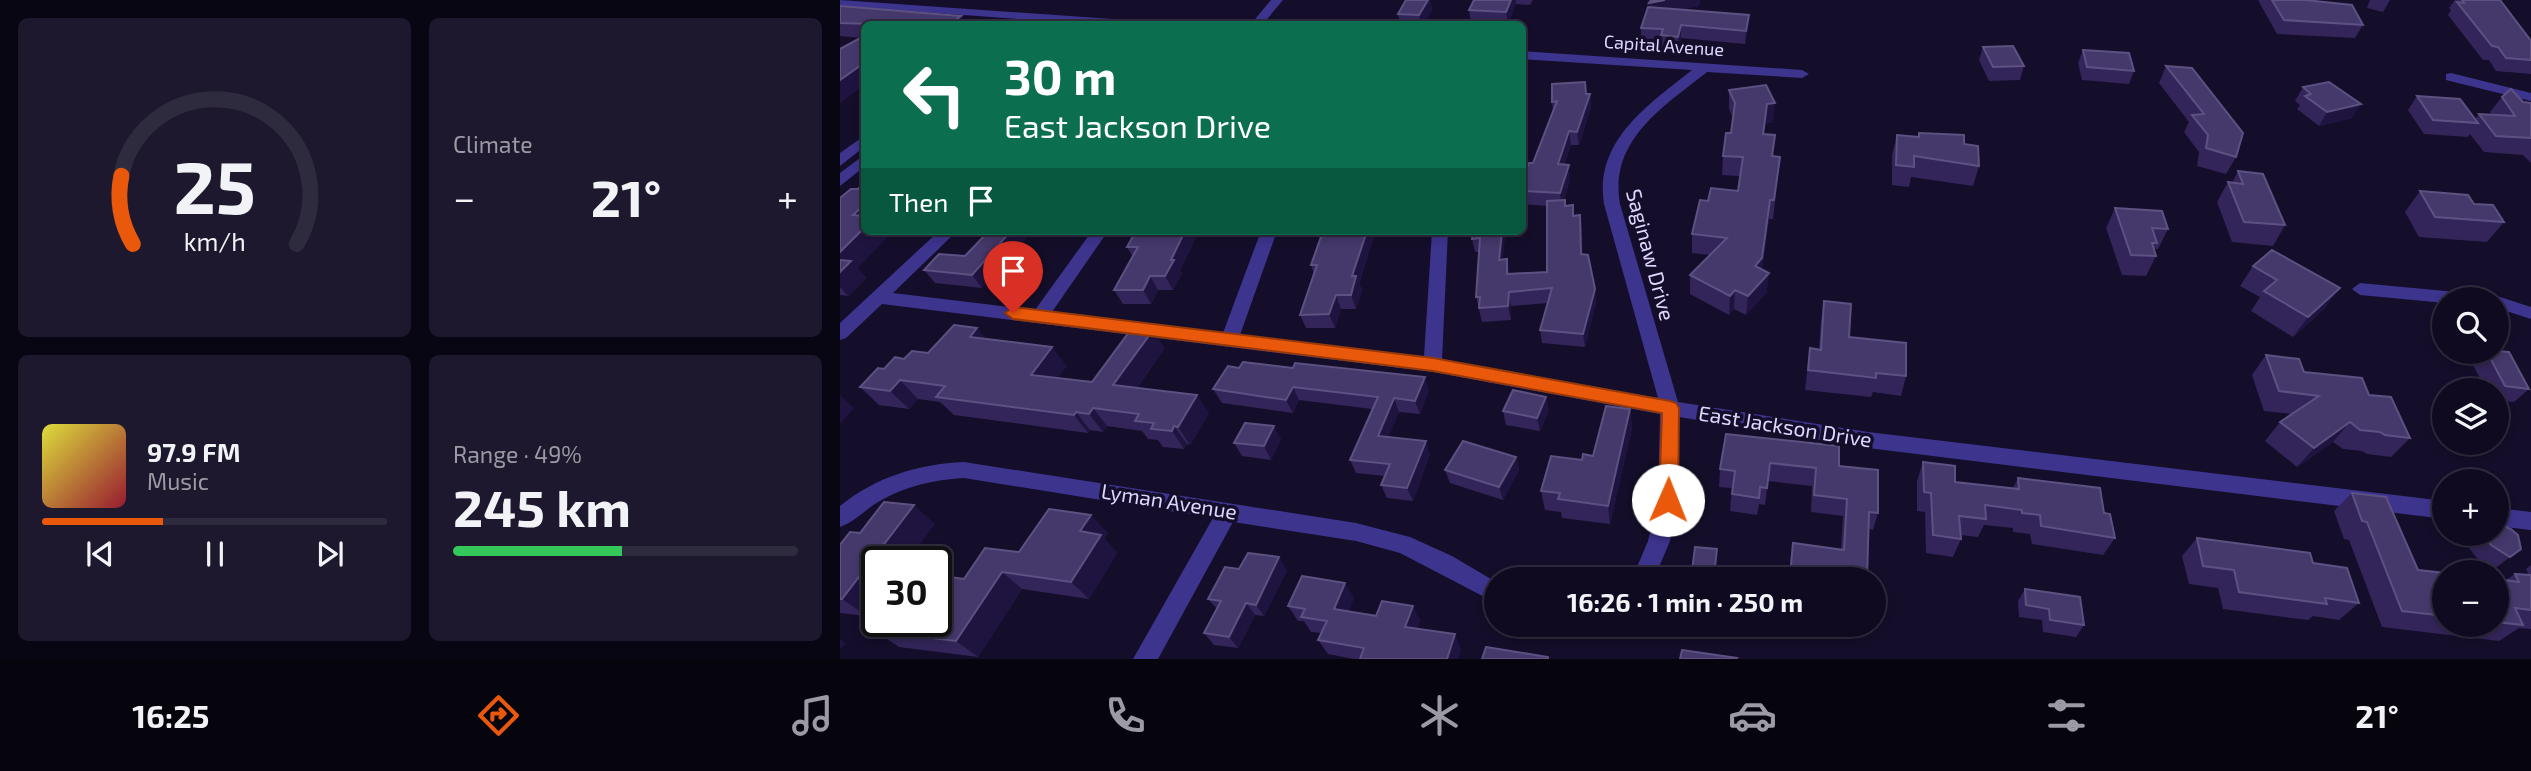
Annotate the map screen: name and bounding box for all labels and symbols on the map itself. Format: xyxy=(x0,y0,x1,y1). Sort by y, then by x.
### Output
street label: Capital Avenue xyxy=(1603,30,1725,60)
street label: Saginaw Drive xyxy=(1622,186,1681,323)
pin xyxy=(983,241,1043,313)
street label: East Jackson Drive xyxy=(1697,399,1874,452)
position arrow xyxy=(1631,463,1705,537)
street label: Lyman Avenue xyxy=(1100,477,1239,524)
speed limit sign: 30 xyxy=(861,546,952,637)

